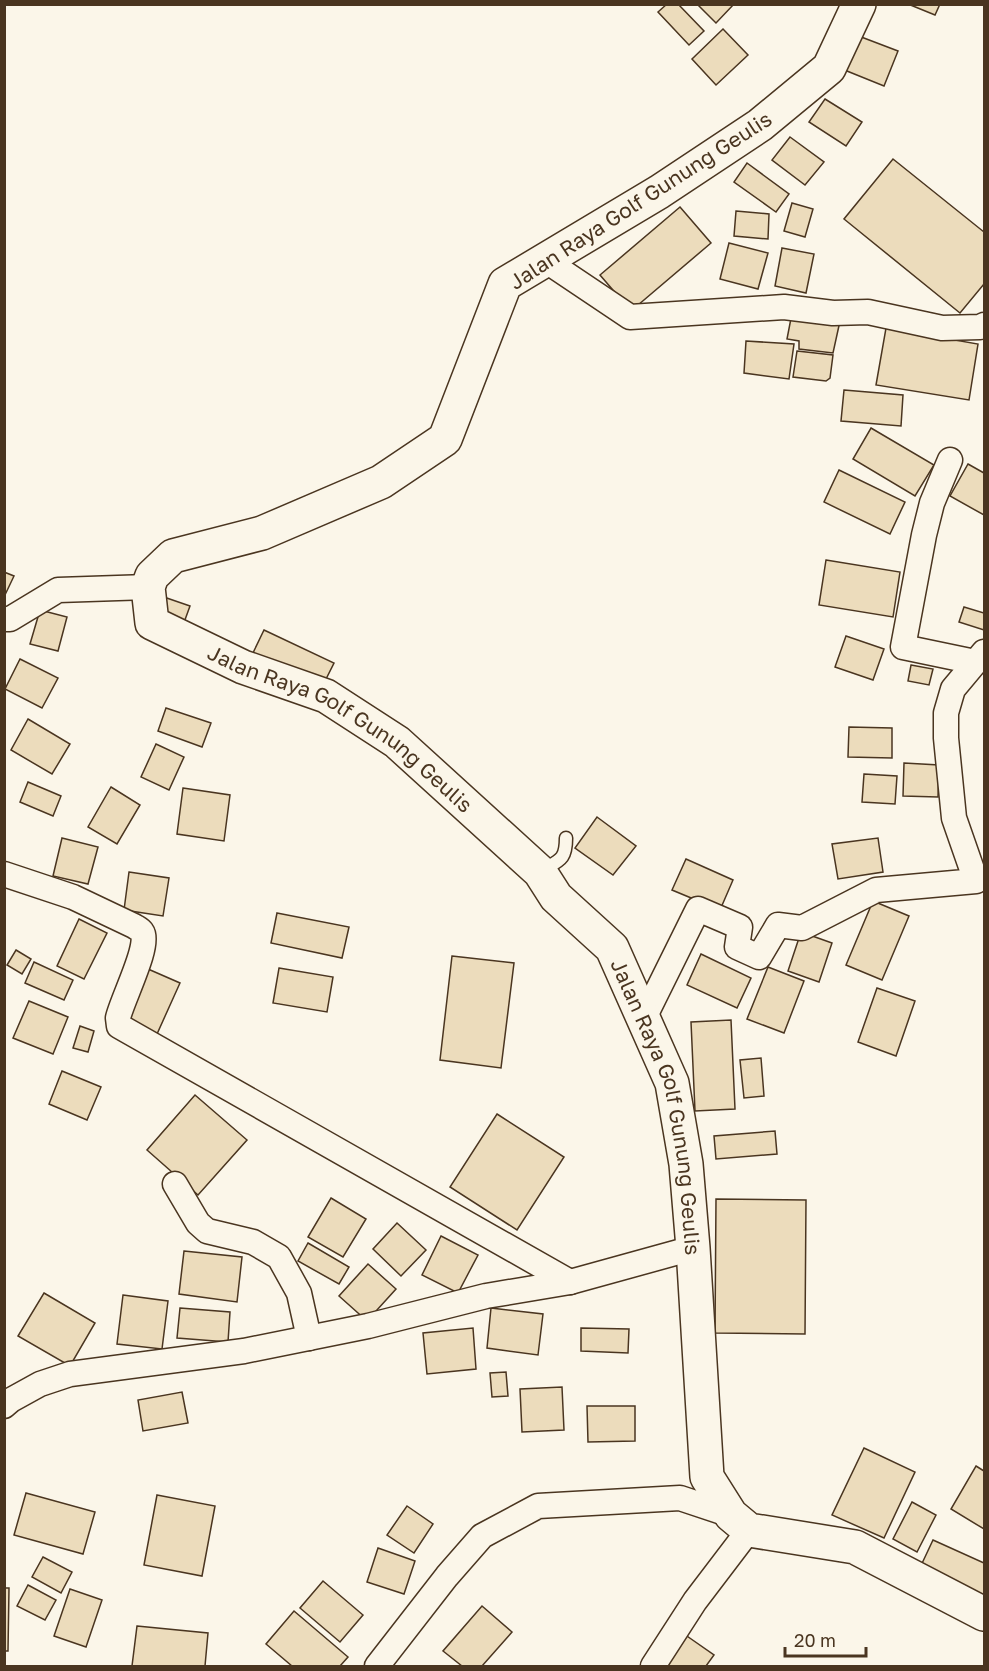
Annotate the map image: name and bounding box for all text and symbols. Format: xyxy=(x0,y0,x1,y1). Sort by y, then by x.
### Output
street label: Jalan Raya Golf Gunung Geulis xyxy=(504,105,776,295)
street label: Jalan Raya Golf Gunung Geulis xyxy=(203,639,478,818)
street label: Jalan Raya Golf Gunung Geulis xyxy=(605,955,706,1256)
scale bar xyxy=(785,1620,866,1658)
text: 20 m xyxy=(794,1629,836,1651)

